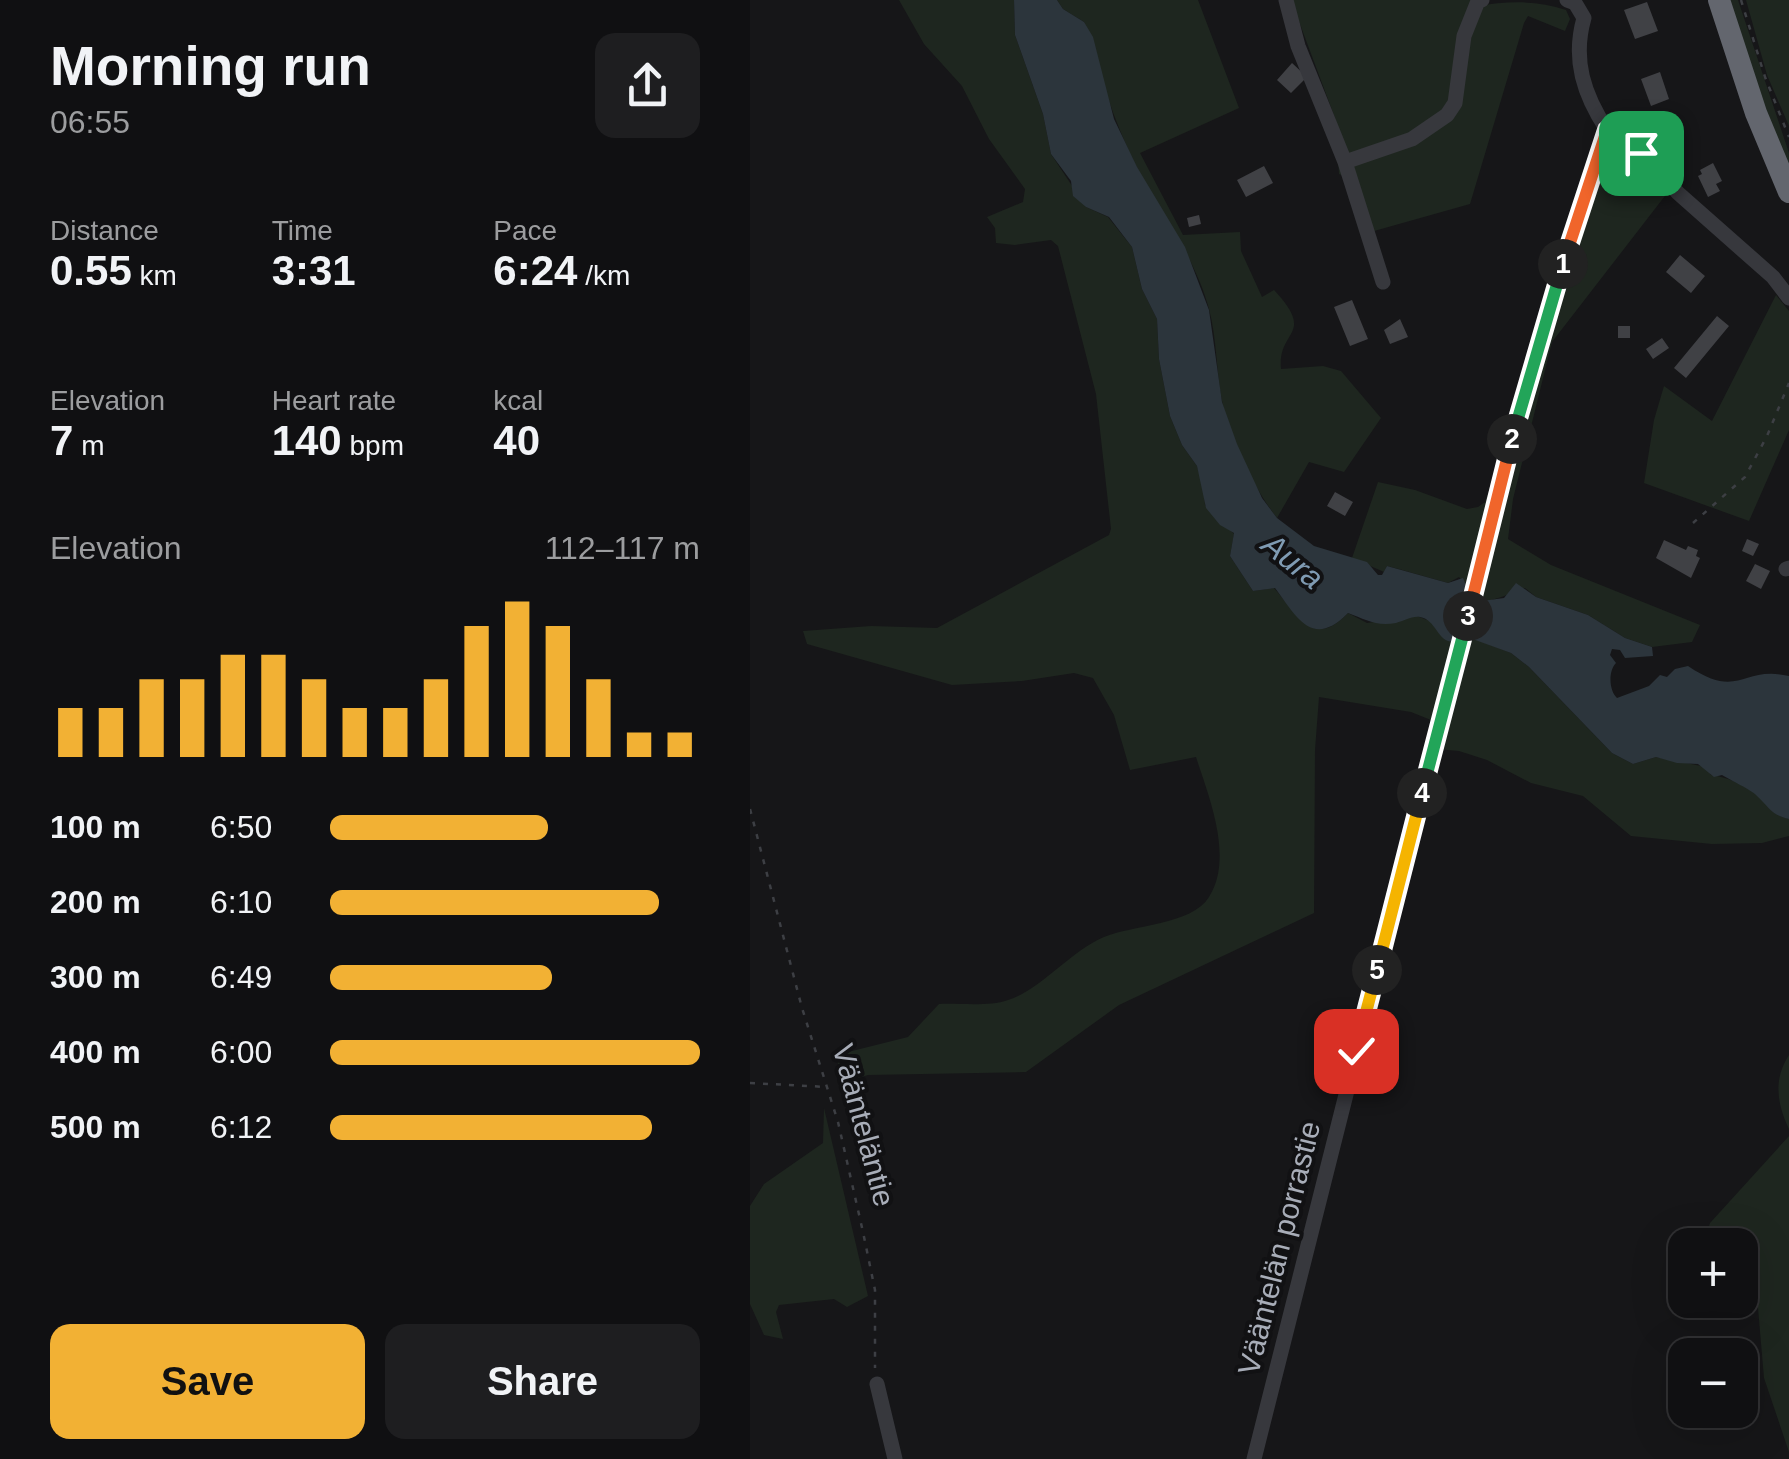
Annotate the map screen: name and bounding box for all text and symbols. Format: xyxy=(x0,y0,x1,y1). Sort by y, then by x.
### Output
button: share xyxy=(595,33,700,138)
text: Morning run xyxy=(50,35,371,97)
text: 06:55 xyxy=(50,104,130,140)
pin xyxy=(1599,111,1684,196)
icon: arrive xyxy=(1614,126,1669,181)
text: Distance xyxy=(50,215,159,246)
text: Time xyxy=(272,215,333,246)
text: Pace xyxy=(493,215,557,246)
pin: 1 xyxy=(1538,239,1588,289)
text: 0.55 xyxy=(50,247,132,294)
text: 3:31 xyxy=(272,247,356,294)
text: 6:24 xyxy=(493,247,577,294)
text: 1 xyxy=(1555,248,1571,279)
text: km xyxy=(132,260,177,291)
text: /km xyxy=(577,260,630,291)
text: Elevation xyxy=(50,385,165,416)
text: Heart rate xyxy=(272,385,396,416)
text: kcal xyxy=(493,385,543,416)
pin: 2 xyxy=(1487,414,1537,464)
text: 7 xyxy=(50,417,73,464)
text: 140 xyxy=(272,417,342,464)
text: 40 xyxy=(493,417,540,464)
text: 2 xyxy=(1504,423,1520,454)
text: m xyxy=(73,430,104,461)
text: bpm xyxy=(342,430,404,461)
water label: Aura xyxy=(1254,524,1331,596)
text: Elevation xyxy=(50,530,182,566)
text: 112–117 m xyxy=(545,530,700,566)
pin: 3 xyxy=(1443,591,1493,641)
text: 3 xyxy=(1460,600,1476,631)
pin: 4 xyxy=(1397,768,1447,818)
text: 4 xyxy=(1414,777,1430,808)
text: 100 m xyxy=(50,809,141,845)
text: 6:50 xyxy=(210,809,272,845)
text: 200 m xyxy=(50,884,141,920)
text: 6:10 xyxy=(210,884,272,920)
pin: 5 xyxy=(1352,945,1402,995)
text: 5 xyxy=(1369,954,1385,985)
text: 300 m xyxy=(50,959,141,995)
text: 6:49 xyxy=(210,959,272,995)
pin xyxy=(1314,1009,1399,1094)
icon: check xyxy=(1329,1024,1384,1079)
text: 400 m xyxy=(50,1034,141,1070)
text: 6:00 xyxy=(210,1034,272,1070)
street label: Väänteläntie xyxy=(826,1040,902,1210)
text: 500 m xyxy=(50,1109,141,1145)
text: 6:12 xyxy=(210,1109,272,1145)
street label: Vääntelän porrastie xyxy=(1232,1118,1326,1378)
map controls xyxy=(1668,1228,1758,1428)
button: + xyxy=(1668,1228,1758,1318)
button: Save xyxy=(50,1324,365,1439)
button: Share xyxy=(385,1324,700,1439)
button: − xyxy=(1668,1338,1758,1428)

